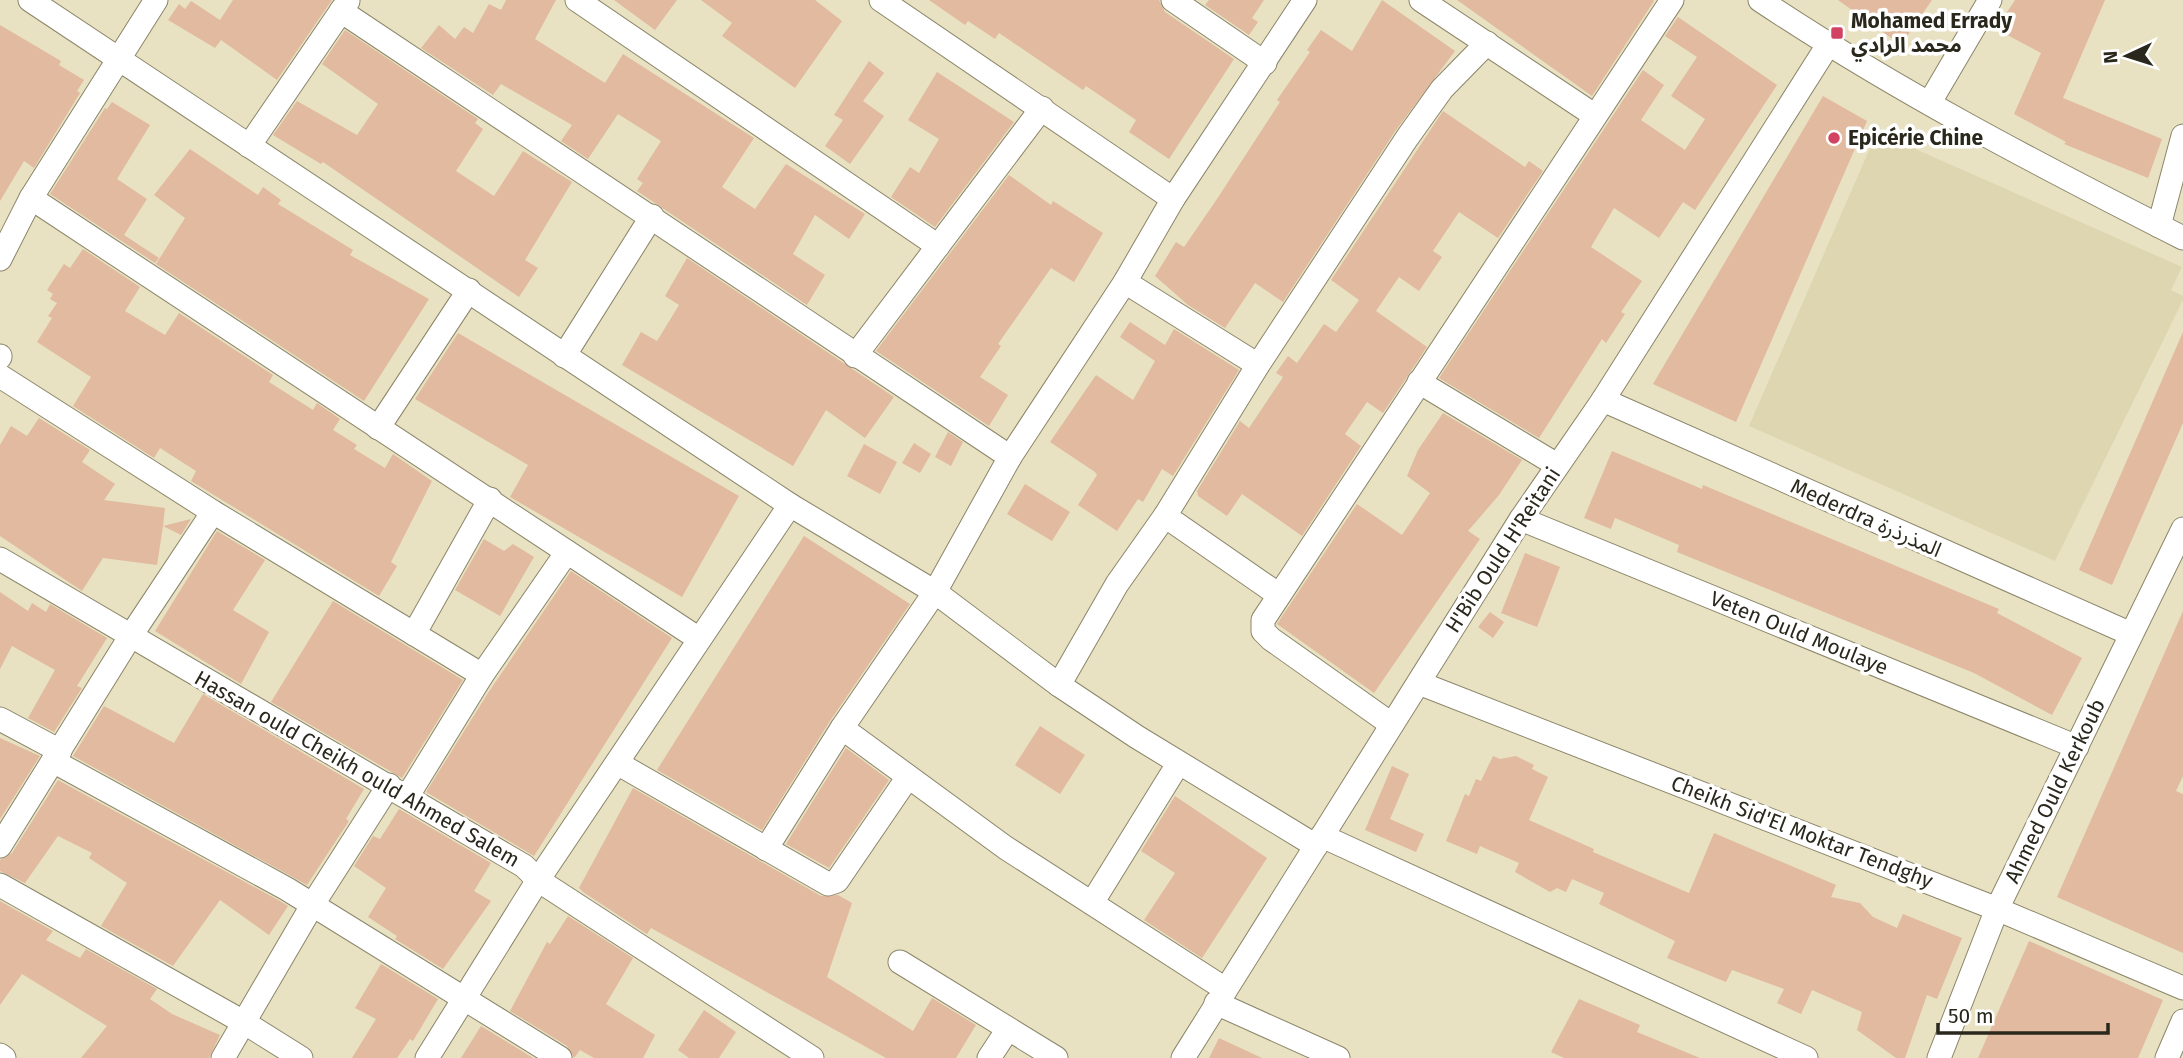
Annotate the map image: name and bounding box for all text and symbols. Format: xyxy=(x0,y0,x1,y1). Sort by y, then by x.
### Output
place label: Mohamed Errady محمد الرادي xyxy=(1851,8,2012,62)
north arrow xyxy=(2092,21,2162,91)
marker: Mohamed Errady محمد الرادي xyxy=(1829,25,1845,41)
text: N xyxy=(2099,50,2122,64)
place label: Epicérie Chine xyxy=(1848,125,1983,151)
marker: Epicérie Chine xyxy=(1826,130,1842,146)
street label: H'Bib Ould H'Reitani xyxy=(1440,462,1566,638)
street label: Mederdra المذرذرة xyxy=(1787,473,1945,563)
street label: Veten Ould Moulaye xyxy=(1706,585,1892,681)
street label: Hassan ould Cheikh ould Ahmed Salem xyxy=(190,665,524,873)
street label: Ahmed Ould Kerkoub xyxy=(1999,695,2111,887)
street label: Cheikh Sid'El Moktar Tendghy xyxy=(1667,770,1937,894)
scale bar xyxy=(1938,992,2108,1036)
text: 50 m xyxy=(1948,1003,1994,1029)

